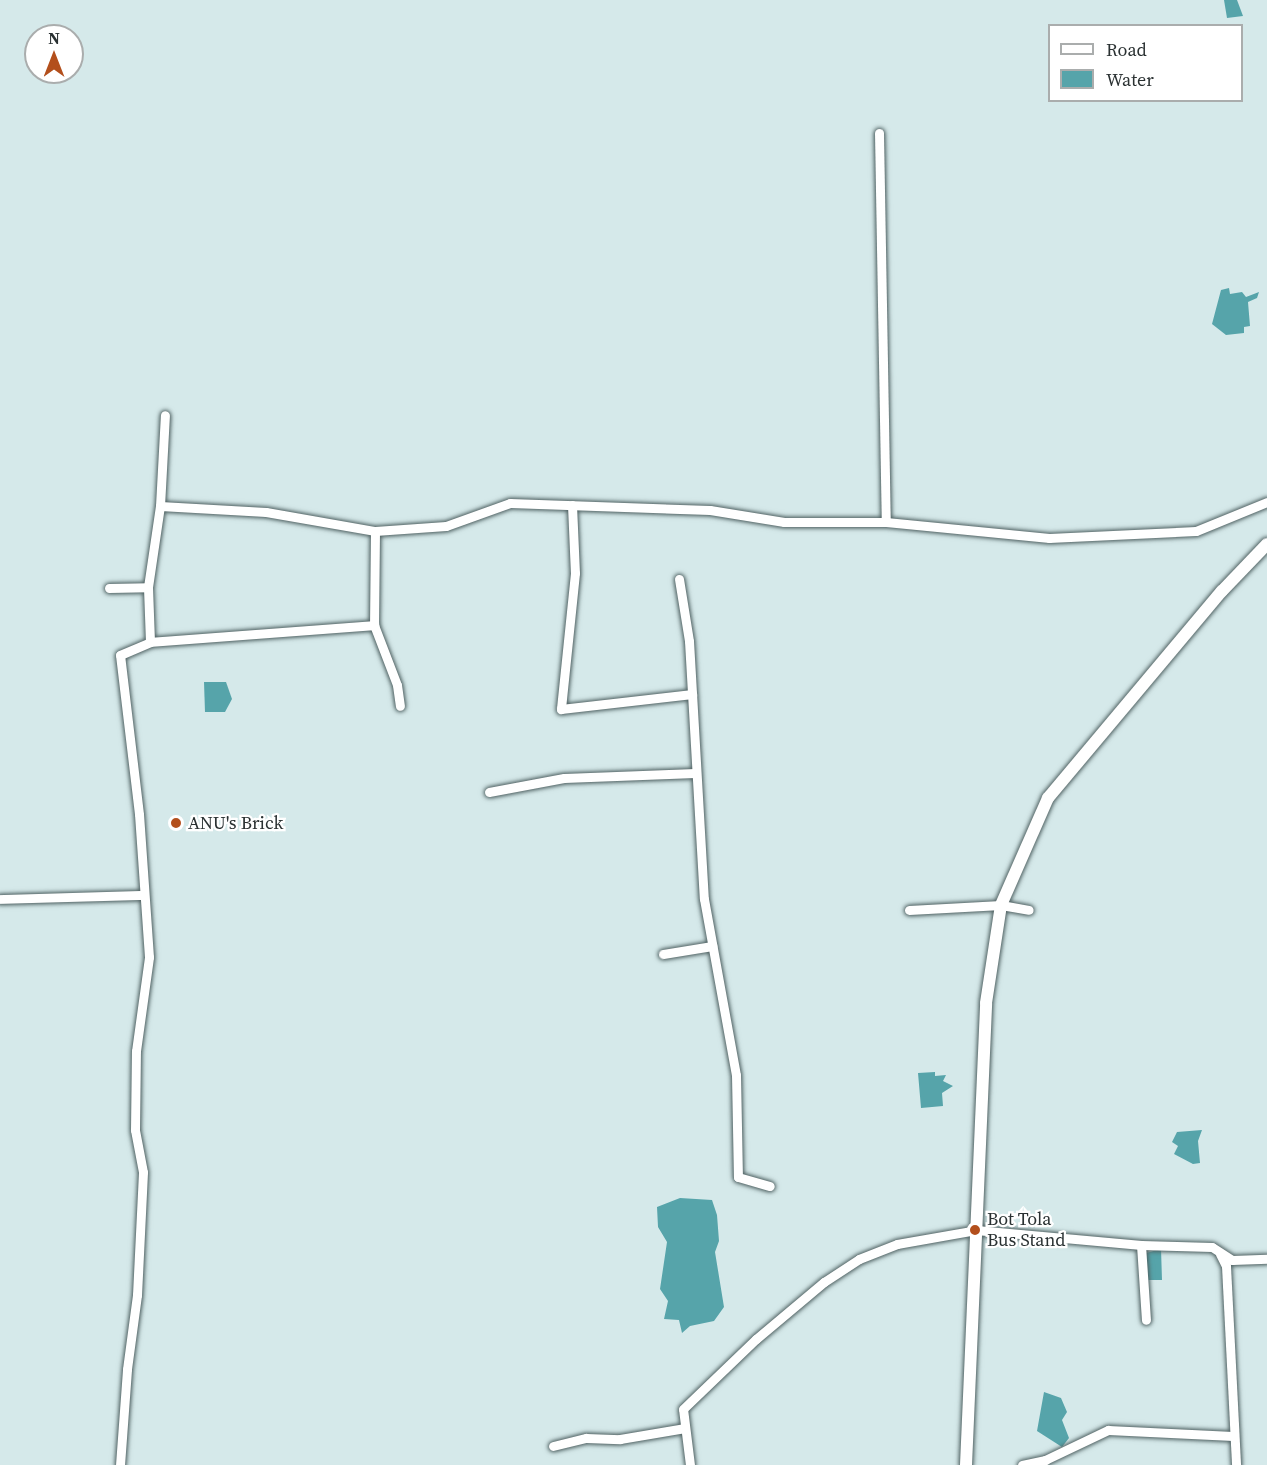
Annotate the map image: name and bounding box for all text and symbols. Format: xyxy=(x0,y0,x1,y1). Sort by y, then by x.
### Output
north arrow xyxy=(24,24,84,84)
legend xyxy=(1048,24,1243,102)
text: N xyxy=(48,27,60,49)
text: Road xyxy=(1106,37,1147,62)
text: Water xyxy=(1106,67,1154,92)
place label: ANU's Brick xyxy=(188,812,283,834)
marker: ANU's Brick xyxy=(169,816,183,830)
place label: Bot Tola Bus Stand xyxy=(987,1209,1066,1252)
marker: Bot Tola Bus Stand xyxy=(968,1223,982,1237)

